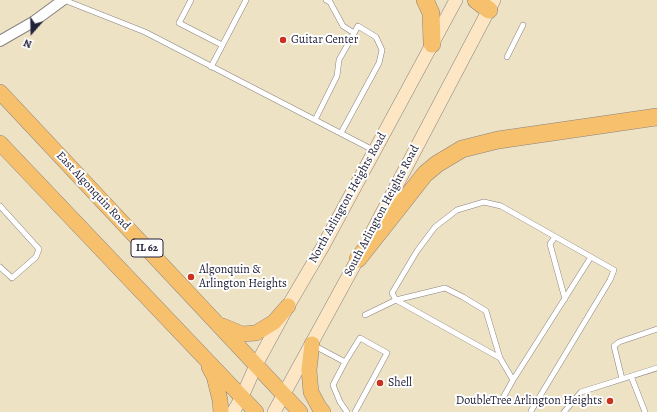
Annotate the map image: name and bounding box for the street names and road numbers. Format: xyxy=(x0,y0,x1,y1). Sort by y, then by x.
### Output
street label: North Arlington Heights Road xyxy=(306,130,390,266)
street label: South Arlington Heights Road xyxy=(341,143,423,279)
street label: East Algonquin Road xyxy=(53,149,133,233)
road number: IL 62 xyxy=(131,239,163,257)

